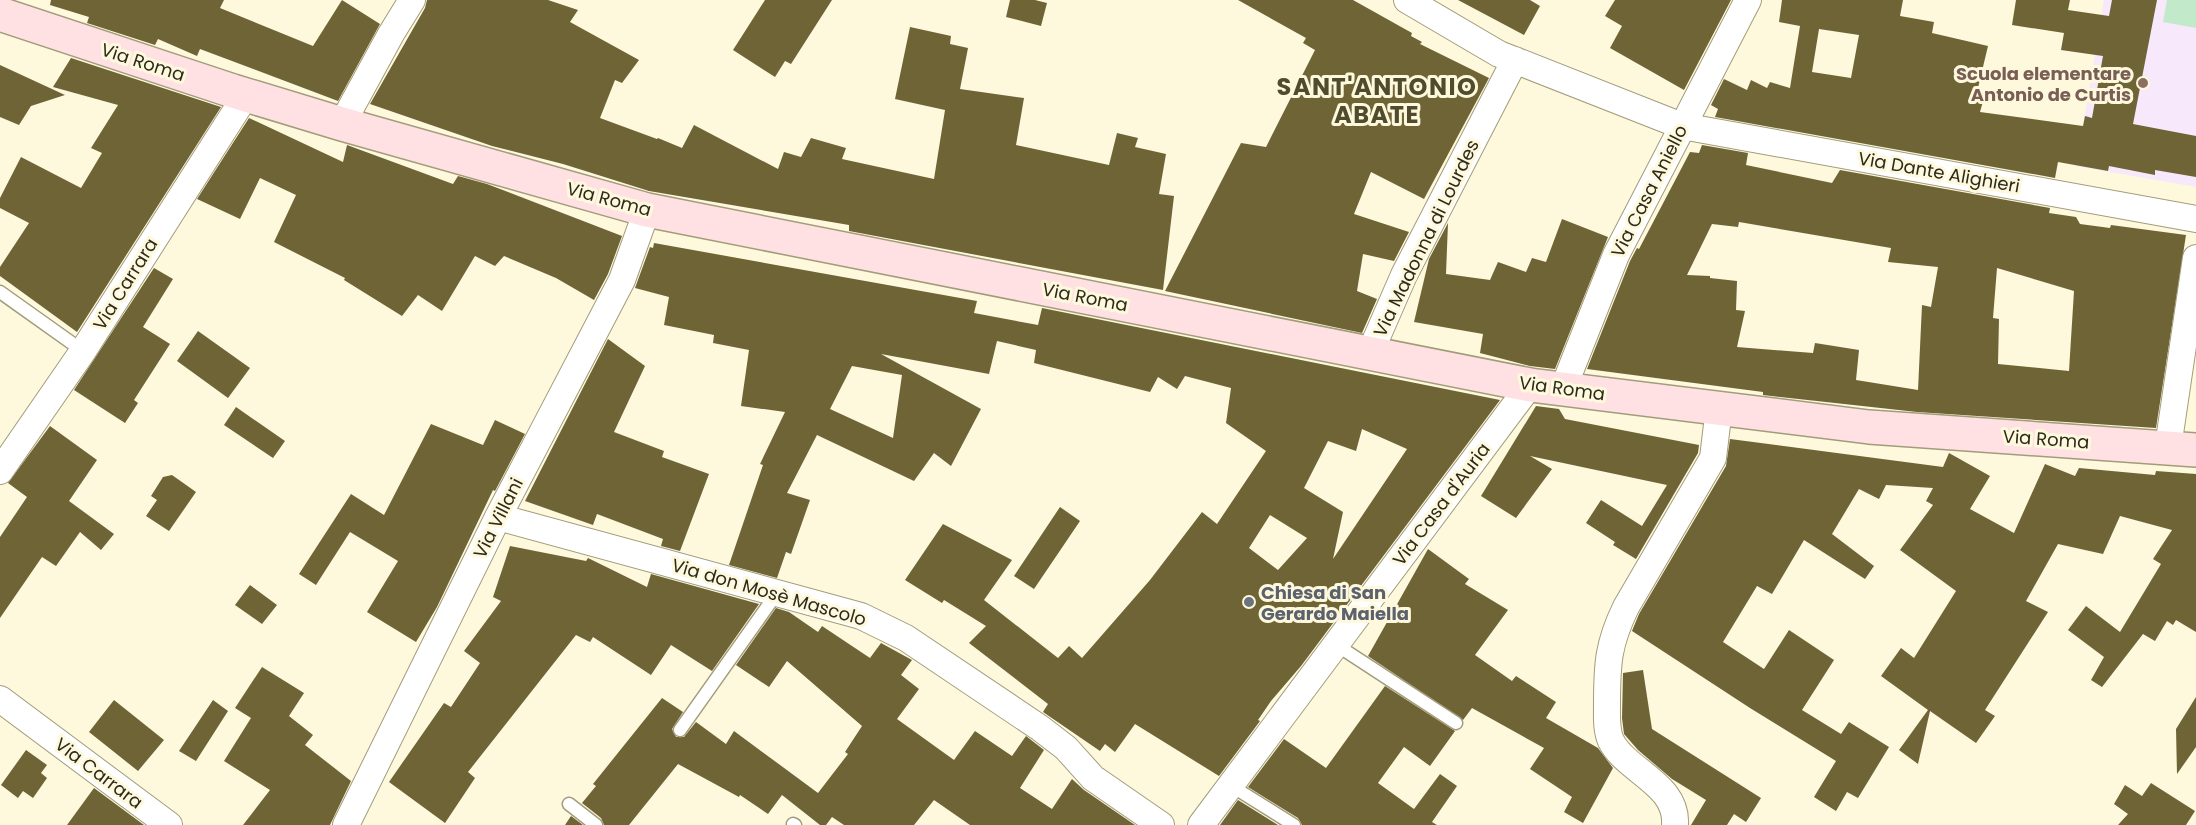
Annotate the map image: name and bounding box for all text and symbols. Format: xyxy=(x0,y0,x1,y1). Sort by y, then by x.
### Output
street label: Via Roma xyxy=(98,37,188,87)
place label: Scuola elementare Antonio de Curtis xyxy=(1956,61,2131,107)
district label: SANT'ANTONIO ABATE xyxy=(1277,70,1477,131)
marker: Scuola elementare Antonio de Curtis xyxy=(2136,76,2150,90)
street label: Via Casa Aniello xyxy=(1605,120,1693,262)
street label: Via Madonna di Lourdes xyxy=(1367,135,1485,341)
street label: Via Dante Alighieri xyxy=(1856,145,2022,199)
street label: Via Roma xyxy=(564,176,654,222)
street label: Via Carrara xyxy=(87,233,163,335)
street label: Via Roma xyxy=(1040,276,1130,318)
street label: Via Roma xyxy=(1517,370,1607,406)
street label: Via Roma xyxy=(2002,424,2090,454)
street label: Via Casa d'Auria xyxy=(1386,437,1496,571)
street label: Via Villani xyxy=(467,474,529,562)
street label: Via don Mosè Mascolo xyxy=(669,552,869,632)
place label: Chiesa di San Gerardo Maiella xyxy=(1261,580,1409,626)
marker: Chiesa di San Gerardo Maiella xyxy=(1242,595,1256,609)
street label: Via Carrara xyxy=(50,732,148,814)

